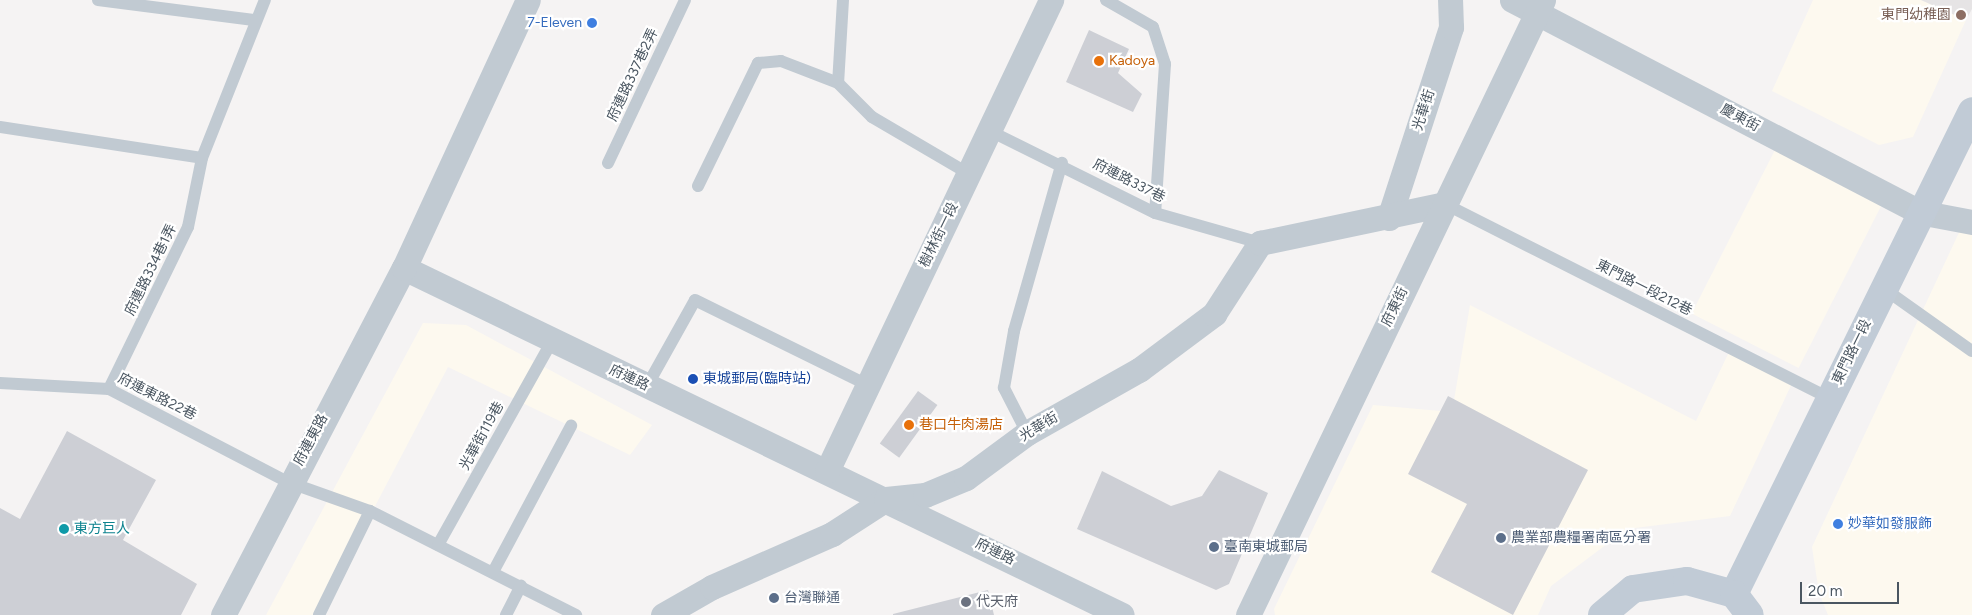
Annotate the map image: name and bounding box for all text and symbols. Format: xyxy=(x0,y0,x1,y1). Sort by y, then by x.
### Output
place label: 東門幼稚園 xyxy=(1881,7,1951,23)
marker: 東門幼稚園 xyxy=(1955,9,1967,21)
place label: 7-Eleven xyxy=(527,15,582,31)
marker: 7-Eleven xyxy=(586,17,598,29)
street label: 府連路337巷2弄 xyxy=(604,26,662,124)
place label: Kadoya xyxy=(1109,53,1155,69)
marker: Kadoya xyxy=(1093,55,1105,67)
street label: 光華街 xyxy=(1410,87,1438,133)
street label: 慶東街 xyxy=(1718,101,1762,135)
street label: 府連路337巷 xyxy=(1090,156,1168,206)
street label: 樹林街一段 xyxy=(916,200,962,270)
street label: 府連路334巷1弄 xyxy=(122,222,180,318)
street label: 東門路一段212巷 xyxy=(1593,257,1695,319)
street label: 府東街 xyxy=(1378,284,1412,330)
street label: 東門路一段 xyxy=(1829,317,1875,387)
street label: 府連路 xyxy=(606,362,652,394)
street label: 府連東路22巷 xyxy=(115,370,199,424)
place label: 東城郵局(臨時站) xyxy=(703,371,811,387)
marker: 東城郵局(臨時站) xyxy=(687,373,699,385)
street label: 光華街119巷 xyxy=(456,399,508,473)
street label: 光華街 xyxy=(1017,409,1061,445)
street label: 府連東路 xyxy=(290,411,332,469)
place label: 巷口牛肉湯店 xyxy=(919,417,1003,433)
marker: 巷口牛肉湯店 xyxy=(903,419,915,431)
place label: 妙華如發服飾 xyxy=(1848,516,1932,532)
marker: 妙華如發服飾 xyxy=(1832,518,1844,530)
place label: 東方巨人 xyxy=(74,521,130,537)
marker: 東方巨人 xyxy=(58,523,70,535)
place label: 農業部農糧署南區分署 xyxy=(1511,530,1651,546)
marker: 農業部農糧署南區分署 xyxy=(1495,532,1507,544)
street label: 府連路 xyxy=(972,535,1018,569)
place label: 臺南東城郵局 xyxy=(1224,539,1308,555)
marker: 臺南東城郵局 xyxy=(1208,541,1220,553)
scale bar xyxy=(1802,572,1901,604)
text: 20 m xyxy=(1808,582,1842,600)
place label: 台灣聯通 xyxy=(784,590,840,606)
marker: 台灣聯通 xyxy=(768,592,780,604)
place label: 代天府 xyxy=(976,594,1018,610)
marker: 代天府 xyxy=(960,596,972,608)

